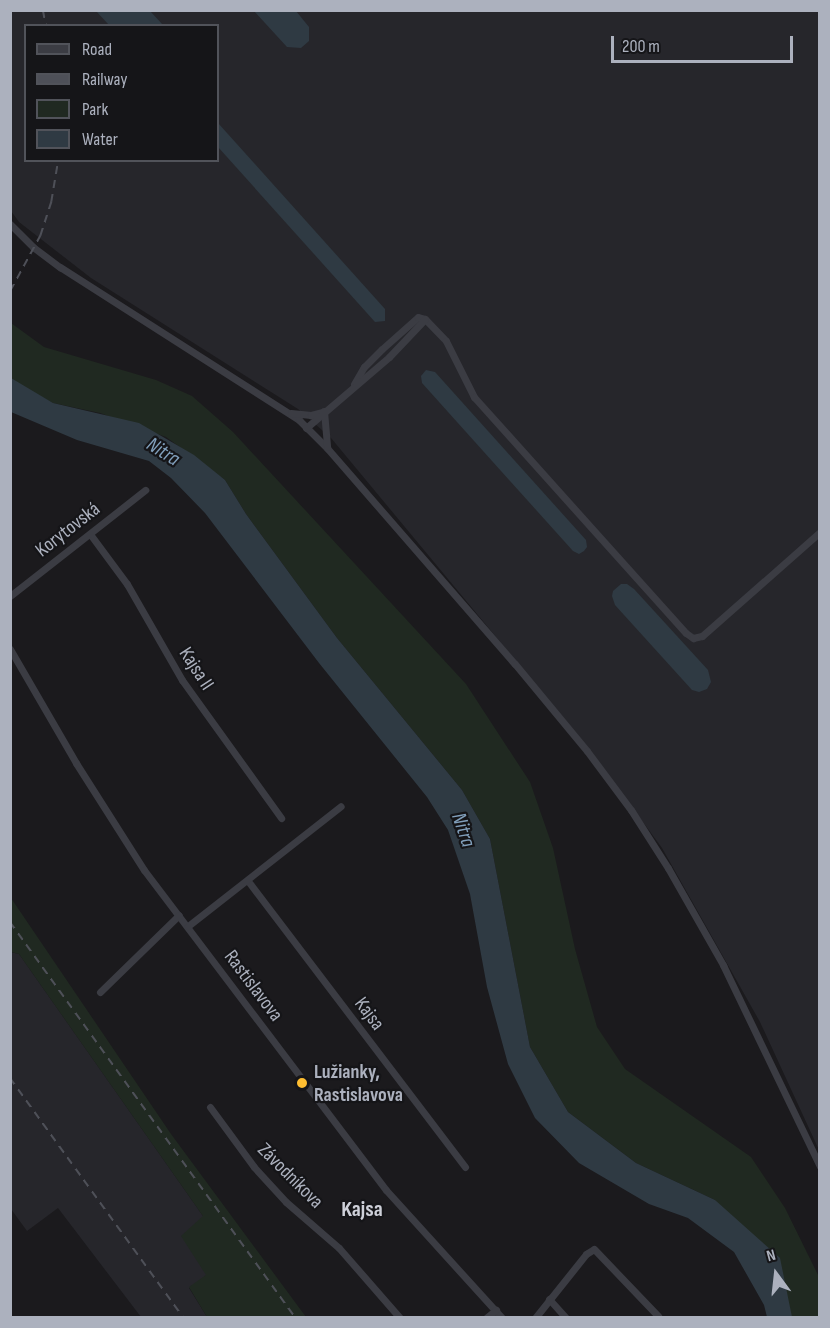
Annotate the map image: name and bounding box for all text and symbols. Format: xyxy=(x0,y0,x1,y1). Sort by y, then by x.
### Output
legend xyxy=(24,24,219,162)
scale bar xyxy=(614,24,796,62)
text: 200 m xyxy=(622,36,660,57)
text: Road xyxy=(82,39,112,60)
text: Railway xyxy=(82,69,127,90)
text: Park xyxy=(82,99,108,120)
text: Water xyxy=(82,129,118,150)
water label: Nitra xyxy=(142,432,184,472)
street label: Korytovská xyxy=(31,497,105,563)
street label: Kajsa II xyxy=(173,643,219,695)
water label: Nitra xyxy=(445,809,481,851)
street label: Rastislavova xyxy=(218,946,288,1026)
street label: Kajsa xyxy=(349,993,389,1035)
place label: Lužianky, Rastislavova xyxy=(314,1060,403,1107)
marker: Lužianky, Rastislavova xyxy=(295,1076,309,1090)
street label: Závodníkova xyxy=(252,1138,328,1214)
district label: Kajsa xyxy=(341,1197,383,1223)
north arrow xyxy=(746,1244,806,1304)
text: N xyxy=(765,1246,778,1266)

